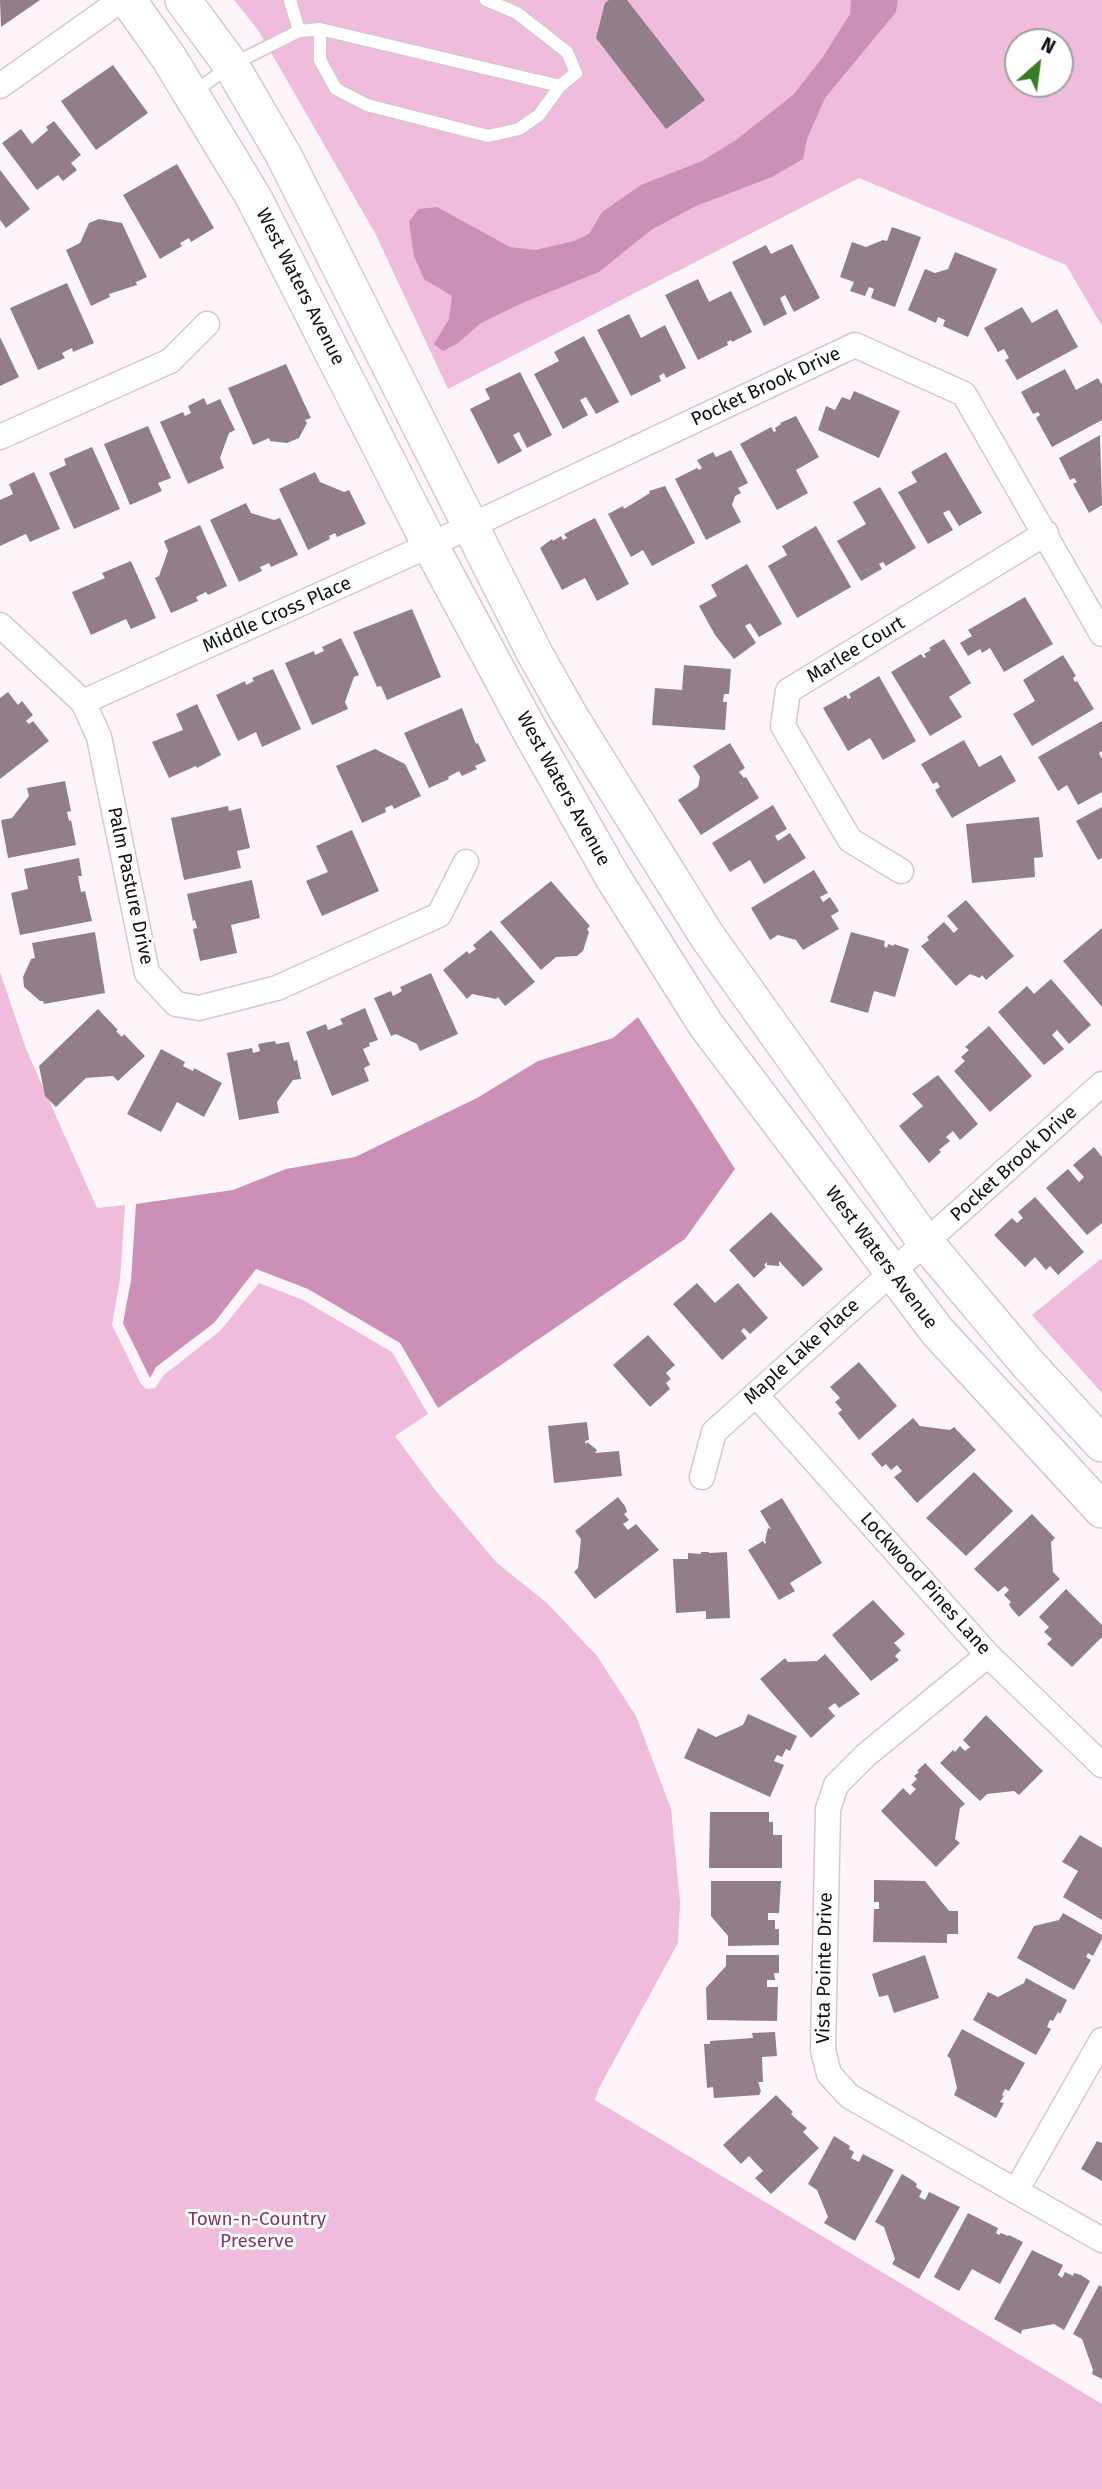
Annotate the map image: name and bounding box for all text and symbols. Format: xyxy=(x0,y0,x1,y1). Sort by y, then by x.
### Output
north arrow xyxy=(1004,28,1074,98)
text: N xyxy=(1037,33,1059,59)
street label: West Waters Avenue xyxy=(251,205,349,369)
street label: Pocket Brook Drive xyxy=(688,342,844,432)
street label: Middle Cross Place xyxy=(199,572,355,658)
street label: Marlee Court xyxy=(803,612,909,688)
street label: West Waters Avenue xyxy=(511,708,615,870)
street label: Palm Pasture Drive xyxy=(102,805,158,967)
street label: Pocket Brook Drive xyxy=(946,1101,1082,1227)
street label: West Waters Avenue xyxy=(820,1182,942,1334)
street label: Maple Lake Place xyxy=(740,1294,864,1410)
street label: Lockwood Pines Lane xyxy=(855,1508,995,1660)
street label: Vista Pointe Drive xyxy=(812,1892,838,2044)
park label: Town-n-Country Preserve xyxy=(188,2209,326,2253)

